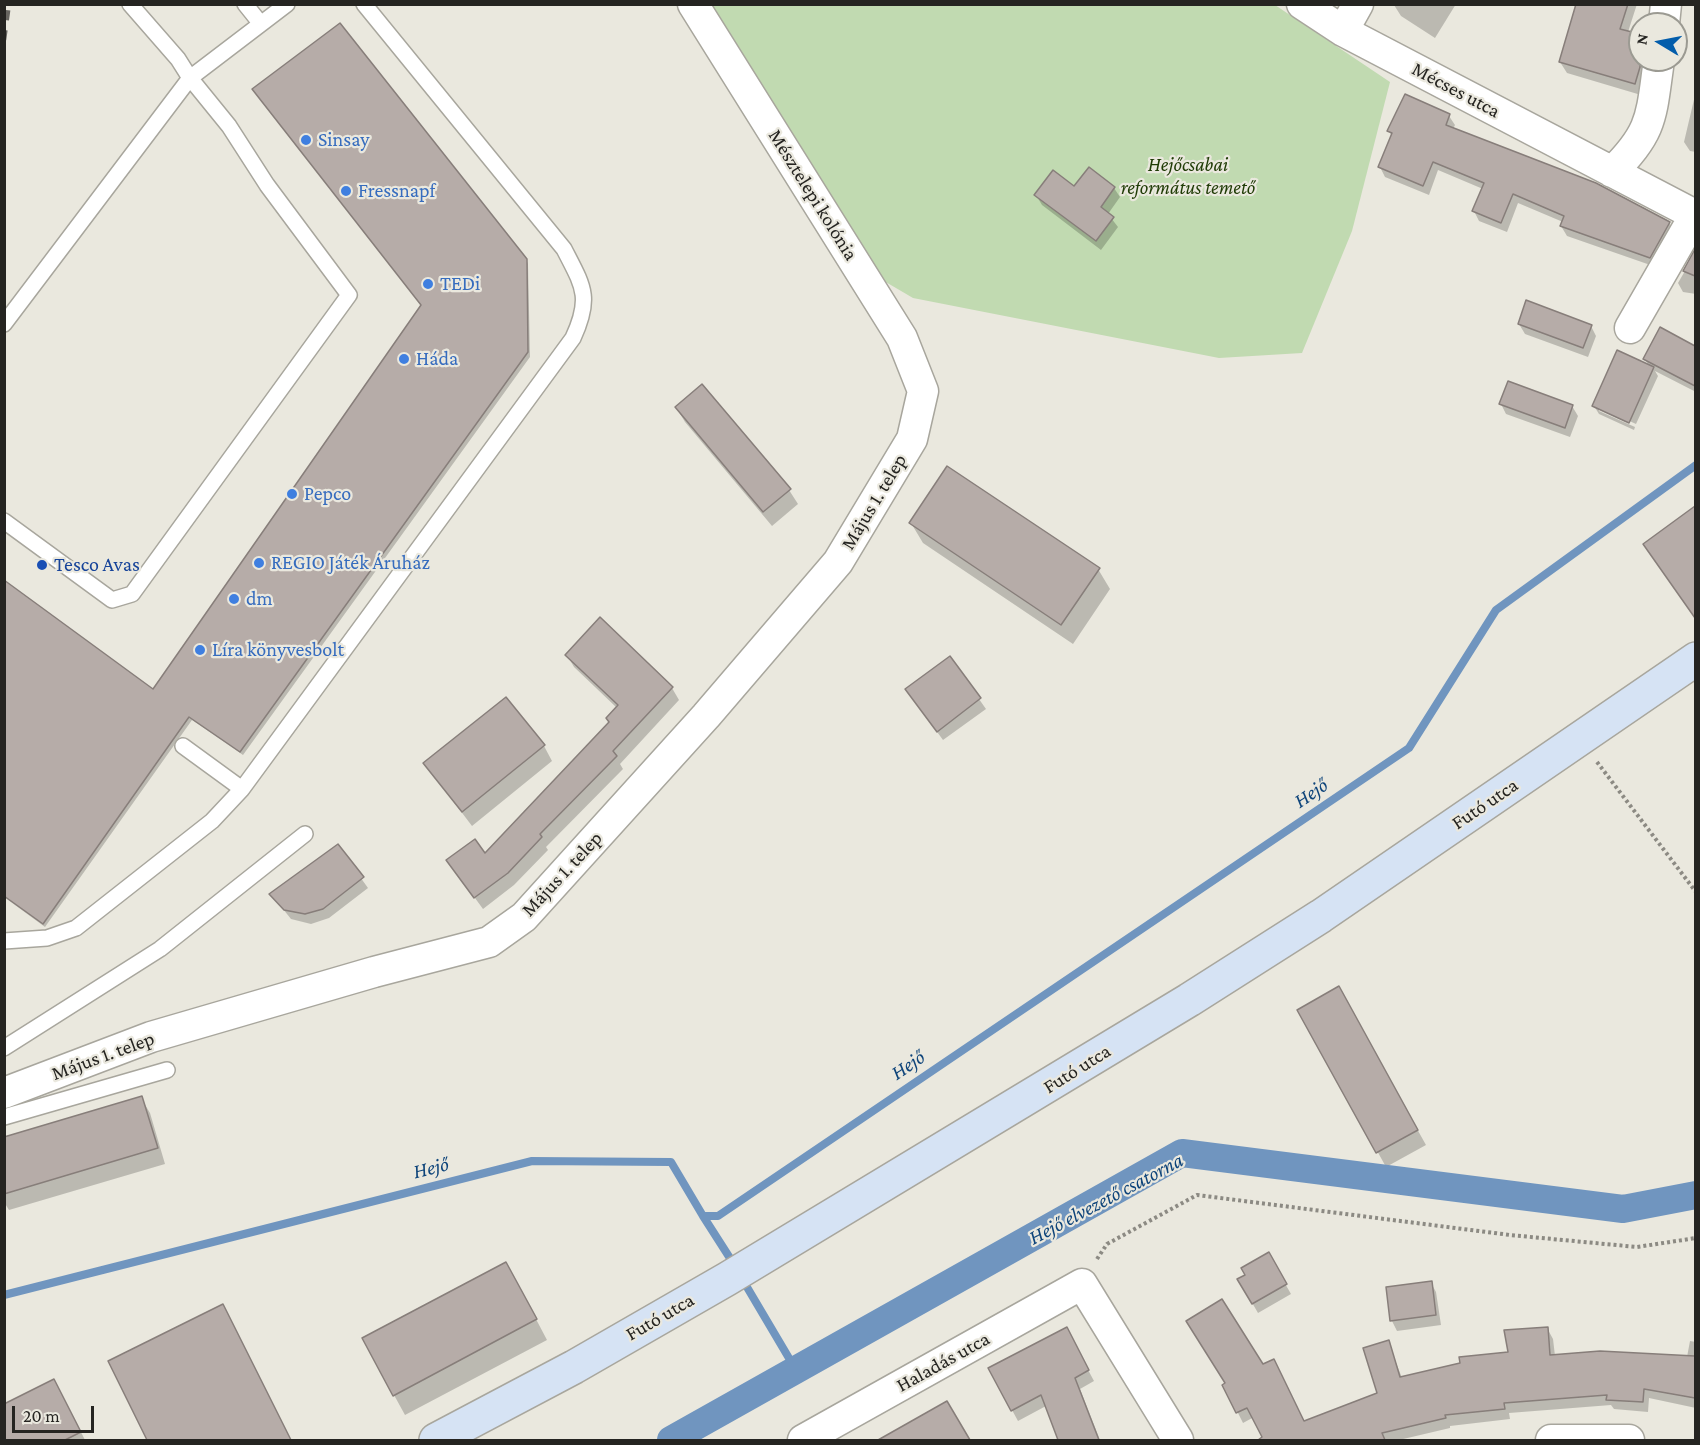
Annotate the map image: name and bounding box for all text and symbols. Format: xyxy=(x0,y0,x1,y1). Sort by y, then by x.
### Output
north arrow xyxy=(1628,12,1688,72)
text: N xyxy=(1632,32,1651,46)
street label: Mécses utca xyxy=(1408,57,1504,123)
street label: Mésztelepi kolónia xyxy=(763,125,863,265)
place label: Sinsay xyxy=(318,128,370,152)
marker: Sinsay xyxy=(299,133,313,147)
park label: Hejőcsabai református temető xyxy=(1121,153,1255,200)
place label: Fressnapf xyxy=(358,179,435,203)
marker: Fressnapf xyxy=(339,184,353,198)
place label: TEDi xyxy=(440,272,480,296)
marker: TEDi xyxy=(421,277,435,291)
place label: Háda xyxy=(416,347,458,371)
marker: Háda xyxy=(397,352,411,366)
street label: Május 1. telep xyxy=(836,450,912,554)
place label: Pepco xyxy=(304,482,351,506)
marker: Pepco xyxy=(285,487,299,501)
place label: REGIO Játék Áruház xyxy=(271,551,430,575)
place label: Tesco Avas xyxy=(54,553,140,577)
marker: REGIO Játék Áruház xyxy=(252,556,266,570)
marker: Tesco Avas xyxy=(35,558,49,572)
place label: dm xyxy=(246,587,273,611)
marker: dm xyxy=(227,592,241,606)
place label: Líra könyvesbolt xyxy=(212,638,344,662)
marker: Líra könyvesbolt xyxy=(193,643,207,657)
water label: Hejő xyxy=(1289,773,1333,813)
street label: Futó utca xyxy=(1447,773,1523,835)
street label: Május 1. telep xyxy=(517,826,607,922)
street label: Május 1. telep xyxy=(48,1026,158,1086)
street label: Futó utca xyxy=(1039,1039,1115,1099)
water label: Hejő xyxy=(886,1045,930,1085)
water label: Hejő elvezető csatorna xyxy=(1024,1148,1188,1250)
water label: Hejő xyxy=(411,1151,451,1185)
street label: Futó utca xyxy=(622,1288,698,1346)
street label: Haladás utca xyxy=(892,1327,994,1397)
scale bar xyxy=(15,1394,98,1432)
text: 20 m xyxy=(23,1406,60,1426)

